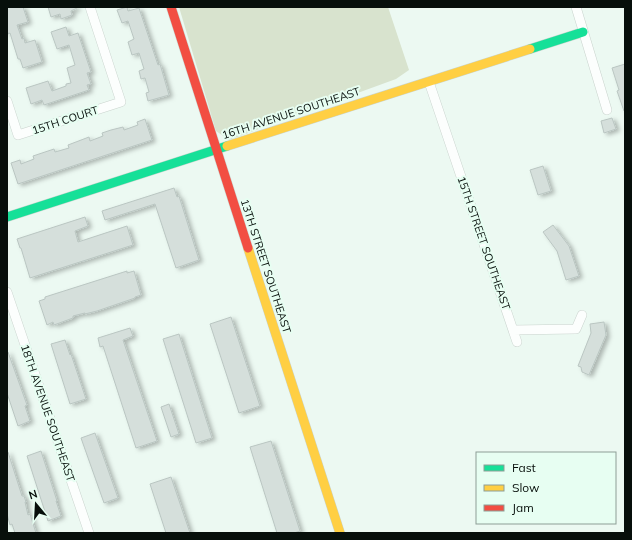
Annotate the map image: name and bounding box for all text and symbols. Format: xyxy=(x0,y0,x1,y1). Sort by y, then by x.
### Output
street label: 16TH AVENUE SOUTHEAST xyxy=(220,84,362,142)
street label: 15TH COURT xyxy=(30,103,100,137)
street label: 15TH STREET SOUTHEAST xyxy=(455,174,514,312)
street label: 13TH STREET SOUTHEAST xyxy=(238,197,294,335)
street label: 18TH AVENUE SOUTHEAST xyxy=(18,342,78,484)
legend xyxy=(476,452,616,524)
text: Fast xyxy=(512,460,536,475)
text: Slow xyxy=(512,480,540,495)
north arrow xyxy=(16,484,56,524)
text: N xyxy=(27,487,39,502)
text: Jam xyxy=(512,500,534,515)

